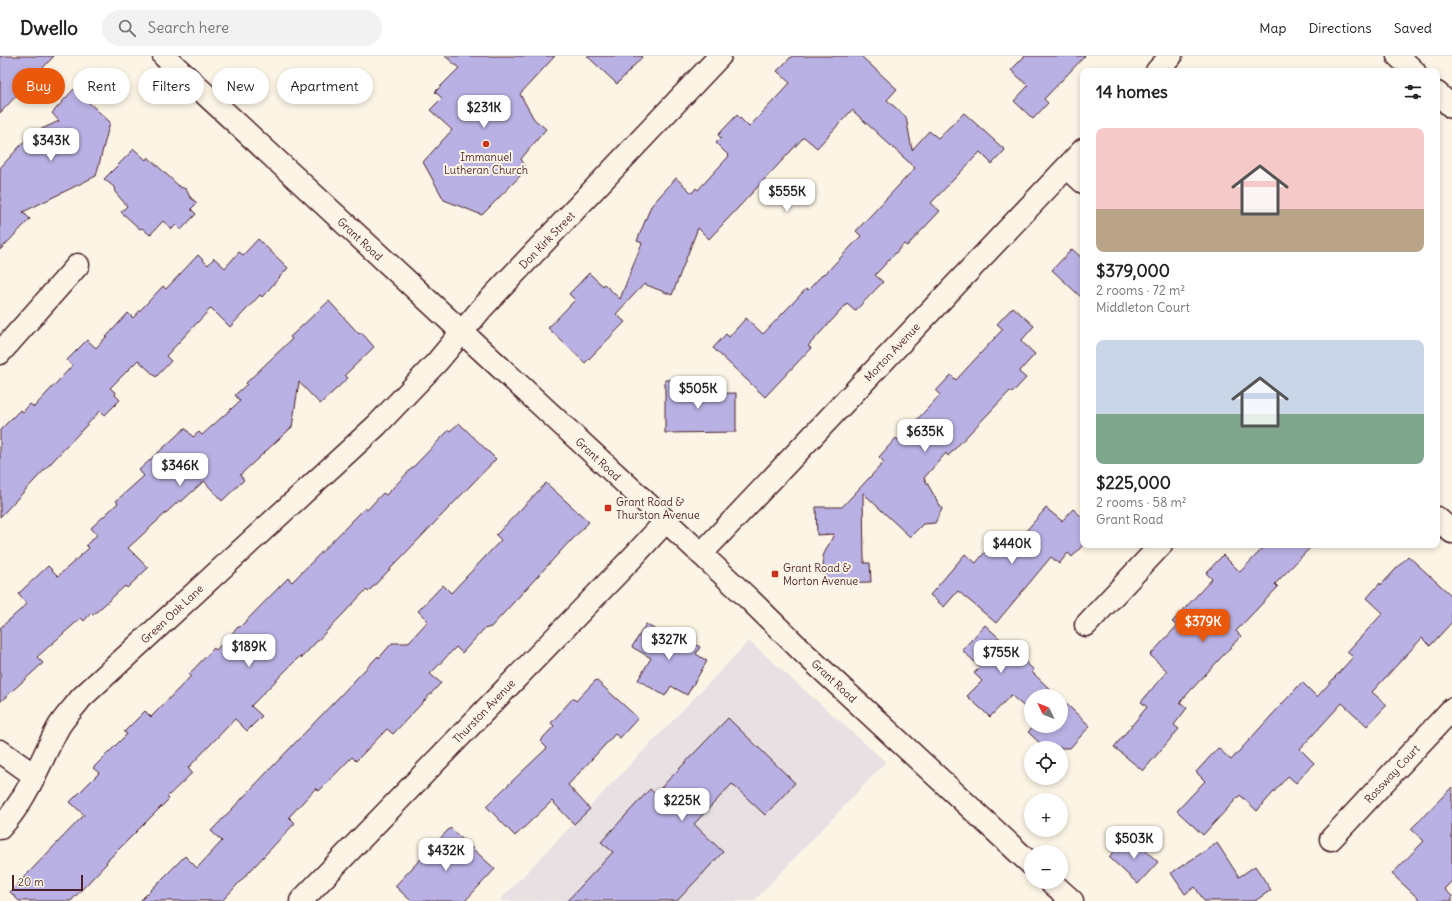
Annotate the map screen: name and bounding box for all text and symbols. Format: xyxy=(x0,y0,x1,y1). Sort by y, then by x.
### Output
search box xyxy=(102,10,382,46)
text: Dwello xyxy=(20,16,78,40)
icon: search xyxy=(116,17,138,39)
text: Search here xyxy=(148,18,229,37)
text: Map xyxy=(1259,19,1286,37)
text: Directions xyxy=(1308,19,1372,37)
text: Saved xyxy=(1394,19,1432,37)
chip: Buy xyxy=(12,68,65,104)
chip: Rent xyxy=(73,68,130,104)
chip: Filters xyxy=(138,68,204,104)
chip: New xyxy=(212,68,269,104)
chip: Apartment xyxy=(277,68,373,104)
text: 14 homes xyxy=(1096,81,1168,103)
icon: filters xyxy=(1402,81,1424,103)
pin: $231K xyxy=(456,95,512,129)
text: $231K xyxy=(467,99,501,116)
pin: $343K xyxy=(23,128,79,162)
text: $343K xyxy=(32,132,70,149)
marker: Immanuel Lutheran Church xyxy=(481,139,491,149)
place label: Immanuel Lutheran Church xyxy=(444,150,528,177)
icon: home xyxy=(1224,154,1296,226)
pin: $555K xyxy=(759,179,815,213)
text: $555K xyxy=(768,183,806,200)
street label: Don Kirk Street xyxy=(516,208,578,272)
street label: Grant Road xyxy=(334,214,386,264)
text: $379,000 xyxy=(1096,260,1170,282)
text: 2 rooms · 72 m² xyxy=(1096,282,1185,299)
text: Middleton Court xyxy=(1096,299,1190,316)
street label: Morton Avenue xyxy=(861,320,923,384)
icon: home xyxy=(1224,366,1296,438)
pin: $505K xyxy=(670,376,726,410)
text: $505K xyxy=(679,380,717,397)
pin: $635K xyxy=(897,419,953,453)
text: $635K xyxy=(906,423,944,440)
street label: Grant Road xyxy=(572,434,624,484)
pin: $346K xyxy=(152,453,208,487)
text: $346K xyxy=(161,457,199,474)
text: $225,000 xyxy=(1096,472,1171,494)
text: 2 rooms · 58 m² xyxy=(1096,494,1187,511)
place label: Grant Road & Thurston Avenue xyxy=(616,495,700,522)
marker: Grant Road & Thurston Avenue xyxy=(603,503,613,513)
text: Grant Road xyxy=(1096,511,1163,528)
pin: $440K xyxy=(984,531,1040,565)
text: $440K xyxy=(993,535,1031,552)
place label: Grant Road & Morton Avenue xyxy=(783,561,858,588)
marker: Grant Road & Morton Avenue xyxy=(770,569,780,579)
street label: Green Oak Lane xyxy=(138,581,206,647)
pin: $379K xyxy=(1175,609,1231,643)
text: $379K xyxy=(1185,613,1221,630)
pin: $327K xyxy=(641,627,697,661)
text: $327K xyxy=(651,631,687,648)
pin: $189K xyxy=(221,634,277,668)
text: $189K xyxy=(231,638,267,655)
pin: $755K xyxy=(973,640,1029,674)
text: $755K xyxy=(983,644,1019,661)
street label: Grant Road xyxy=(808,656,860,706)
street label: Thurston Avenue xyxy=(450,676,518,746)
north arrow xyxy=(1024,689,1068,733)
map controls xyxy=(1024,689,1068,889)
button: locate xyxy=(1024,741,1068,785)
street label: Rossway Court xyxy=(1361,742,1423,806)
pin: $225K xyxy=(654,788,710,822)
text: $225K xyxy=(664,792,700,809)
button: + xyxy=(1024,793,1068,837)
pin: $503K xyxy=(1106,826,1162,860)
text: $503K xyxy=(1115,830,1153,847)
pin: $432K xyxy=(418,838,474,872)
text: $432K xyxy=(427,842,465,859)
button: − xyxy=(1024,845,1068,889)
scale bar xyxy=(12,873,83,892)
text: 20 m xyxy=(18,875,44,889)

